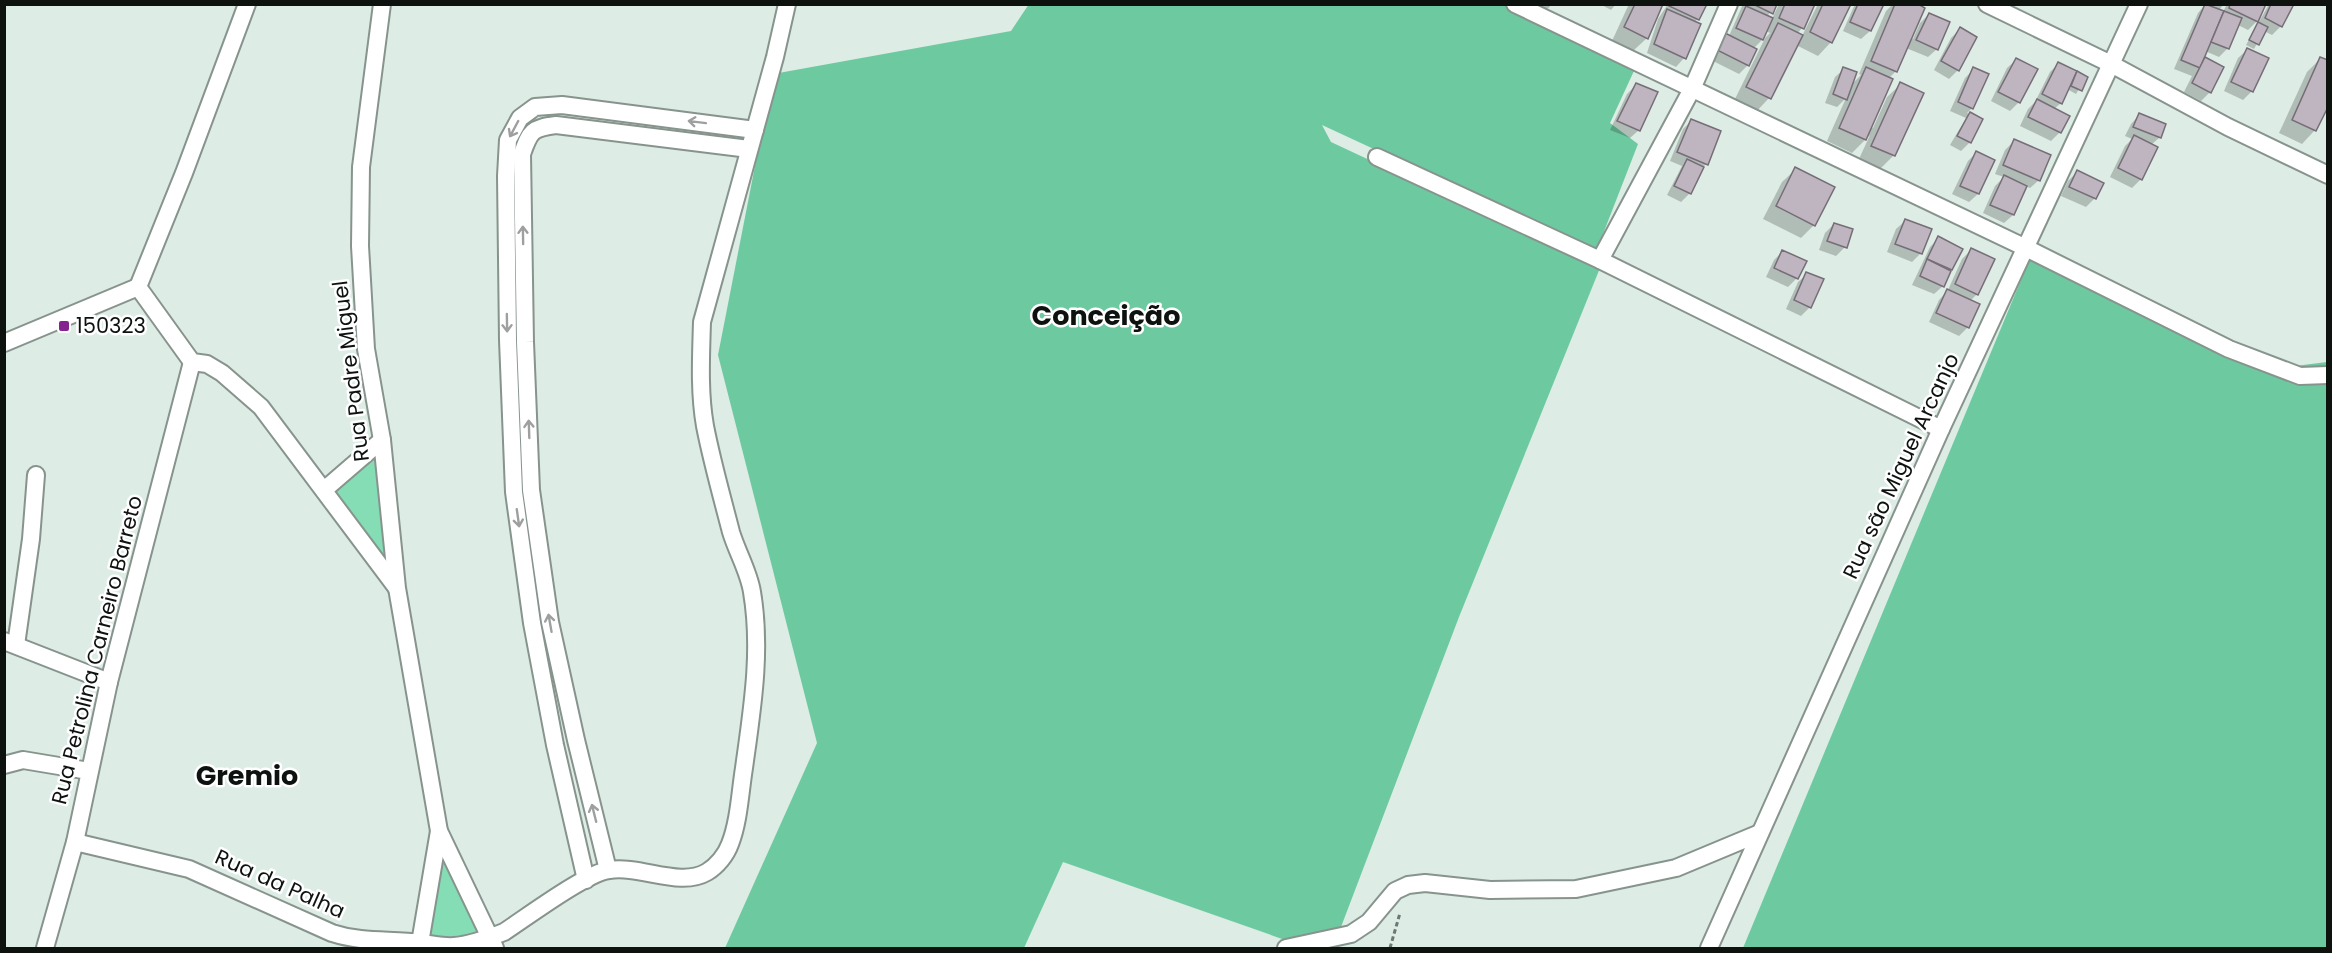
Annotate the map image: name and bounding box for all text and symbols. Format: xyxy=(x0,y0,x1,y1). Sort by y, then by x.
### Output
one-way arrow xyxy=(687,116,707,127)
one-way arrow xyxy=(508,120,519,138)
one-way arrow xyxy=(517,225,529,245)
street label: Rua Padre Miguel xyxy=(325,279,376,463)
district label: Conceição xyxy=(1032,297,1180,334)
place label: 150323 xyxy=(76,311,146,340)
one-way arrow xyxy=(502,313,513,332)
marker: 150323 xyxy=(57,319,71,333)
street label: Rua são Miguel Arcanjo xyxy=(1835,348,1966,583)
one-way arrow xyxy=(523,420,534,440)
street label: Rua Petrolina Carneiro Barreto xyxy=(44,492,149,807)
one-way arrow xyxy=(512,507,523,527)
one-way arrow xyxy=(545,614,556,633)
district label: Gremio xyxy=(196,757,298,794)
one-way arrow xyxy=(587,804,599,823)
street label: Rua da Palha xyxy=(211,842,350,925)

